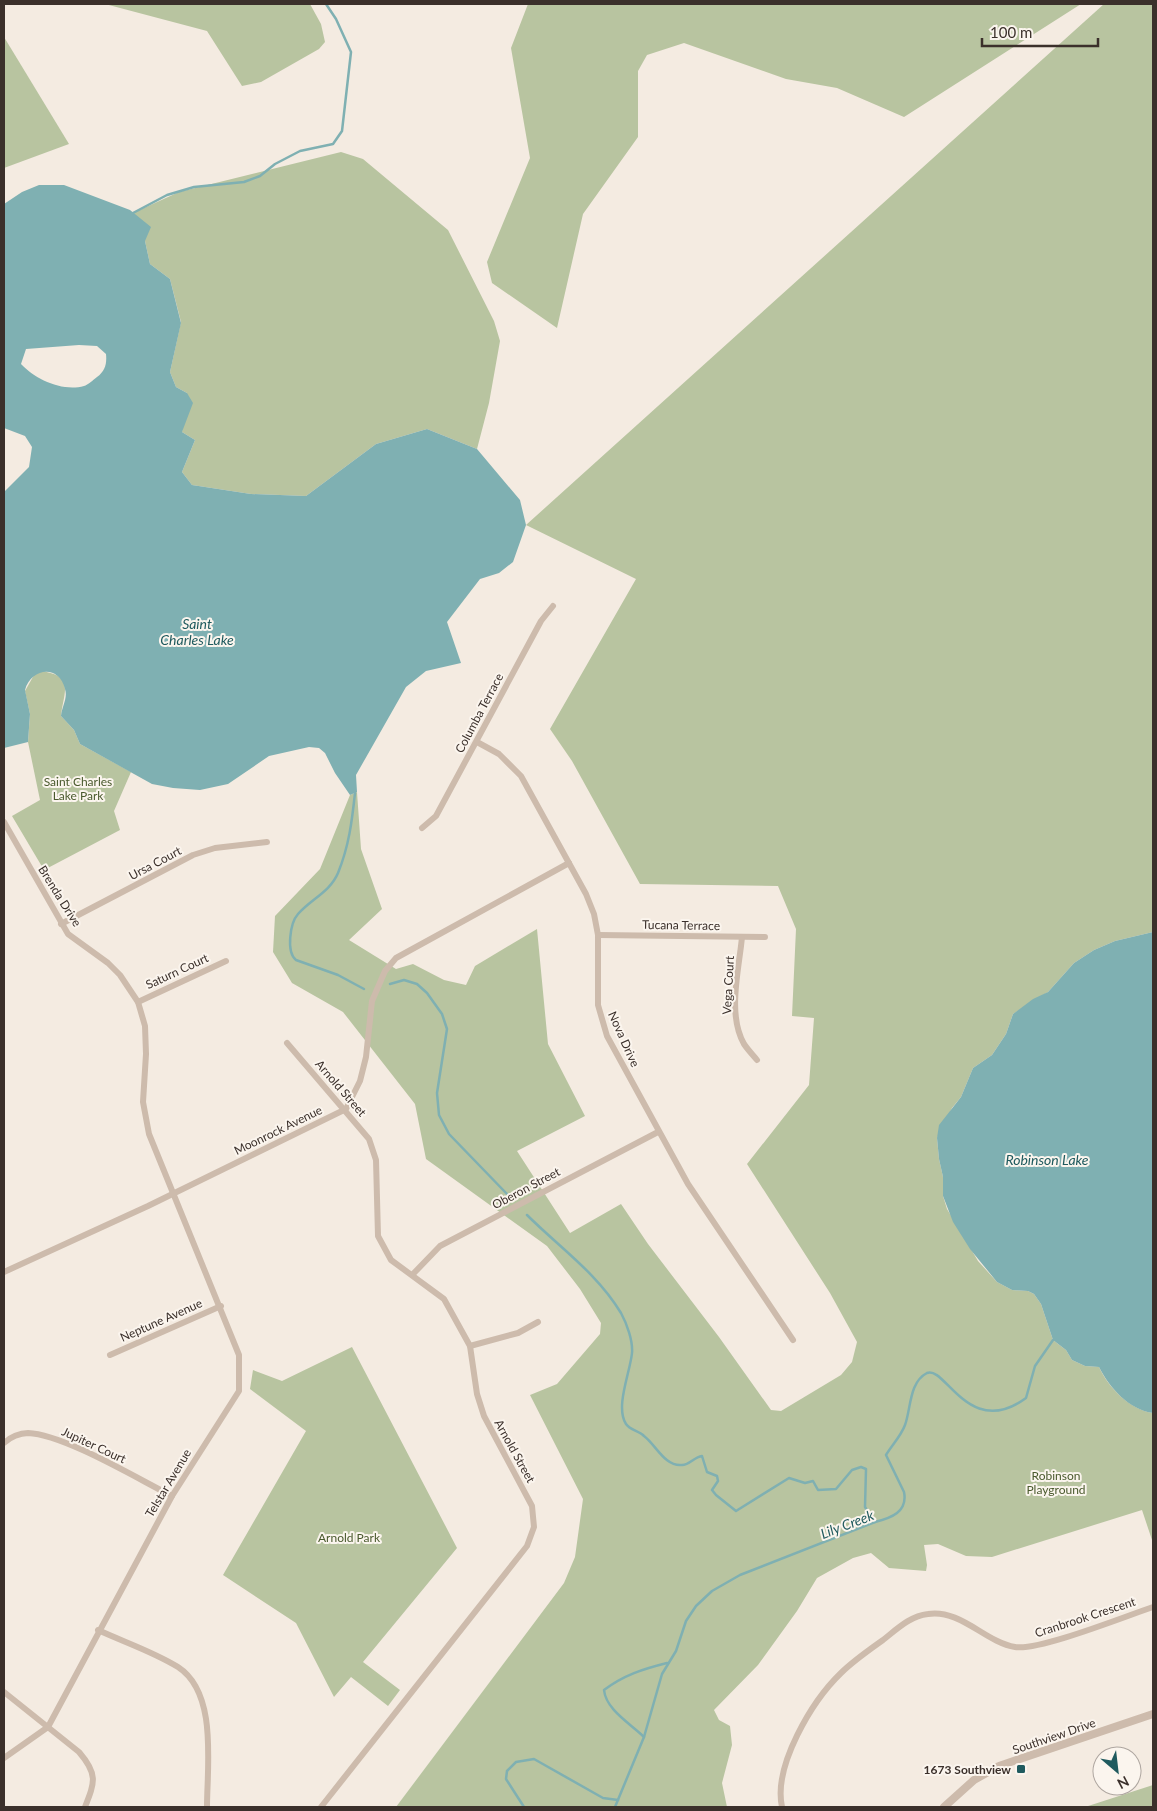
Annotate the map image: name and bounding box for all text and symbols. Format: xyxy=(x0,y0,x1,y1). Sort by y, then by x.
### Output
scale bar xyxy=(982,15,1098,47)
text: 100 m xyxy=(990,23,1032,41)
water label: Saint Charles Lake xyxy=(160,615,234,648)
street label: Columba Terrace xyxy=(452,671,506,755)
park label: Saint Charles Lake Park xyxy=(44,774,112,803)
street label: Ursa Court xyxy=(126,843,184,883)
street label: Brenda Drive xyxy=(35,863,85,929)
street label: Tucana Terrace xyxy=(642,917,720,933)
street label: Saturn Court xyxy=(143,950,211,992)
street label: Vega Court xyxy=(719,955,737,1015)
street label: Nova Drive xyxy=(605,1009,643,1069)
street label: Arnold Street xyxy=(312,1057,370,1120)
street label: Moonrock Avenue xyxy=(231,1102,325,1158)
water label: Robinson Lake xyxy=(1005,1151,1089,1168)
street label: Oberon Street xyxy=(489,1163,563,1212)
street label: Neptune Avenue xyxy=(118,1295,204,1345)
street label: Arnold Street xyxy=(491,1417,539,1486)
street label: Jupiter Court xyxy=(60,1424,129,1467)
street label: Telstar Avenue xyxy=(142,1446,194,1520)
park label: Robinson Playground xyxy=(1026,1468,1086,1497)
water label: Lily Creek xyxy=(818,1506,876,1542)
park label: Arnold Park xyxy=(318,1530,381,1545)
street label: Cranbrook Crescent xyxy=(1033,1593,1138,1640)
street label: Southview Drive xyxy=(1010,1715,1098,1757)
north arrow xyxy=(1092,1746,1142,1796)
place label: 1673 Southview xyxy=(924,1762,1011,1777)
marker: 1673 Southview xyxy=(1015,1763,1027,1775)
text: N xyxy=(1115,1773,1132,1793)

